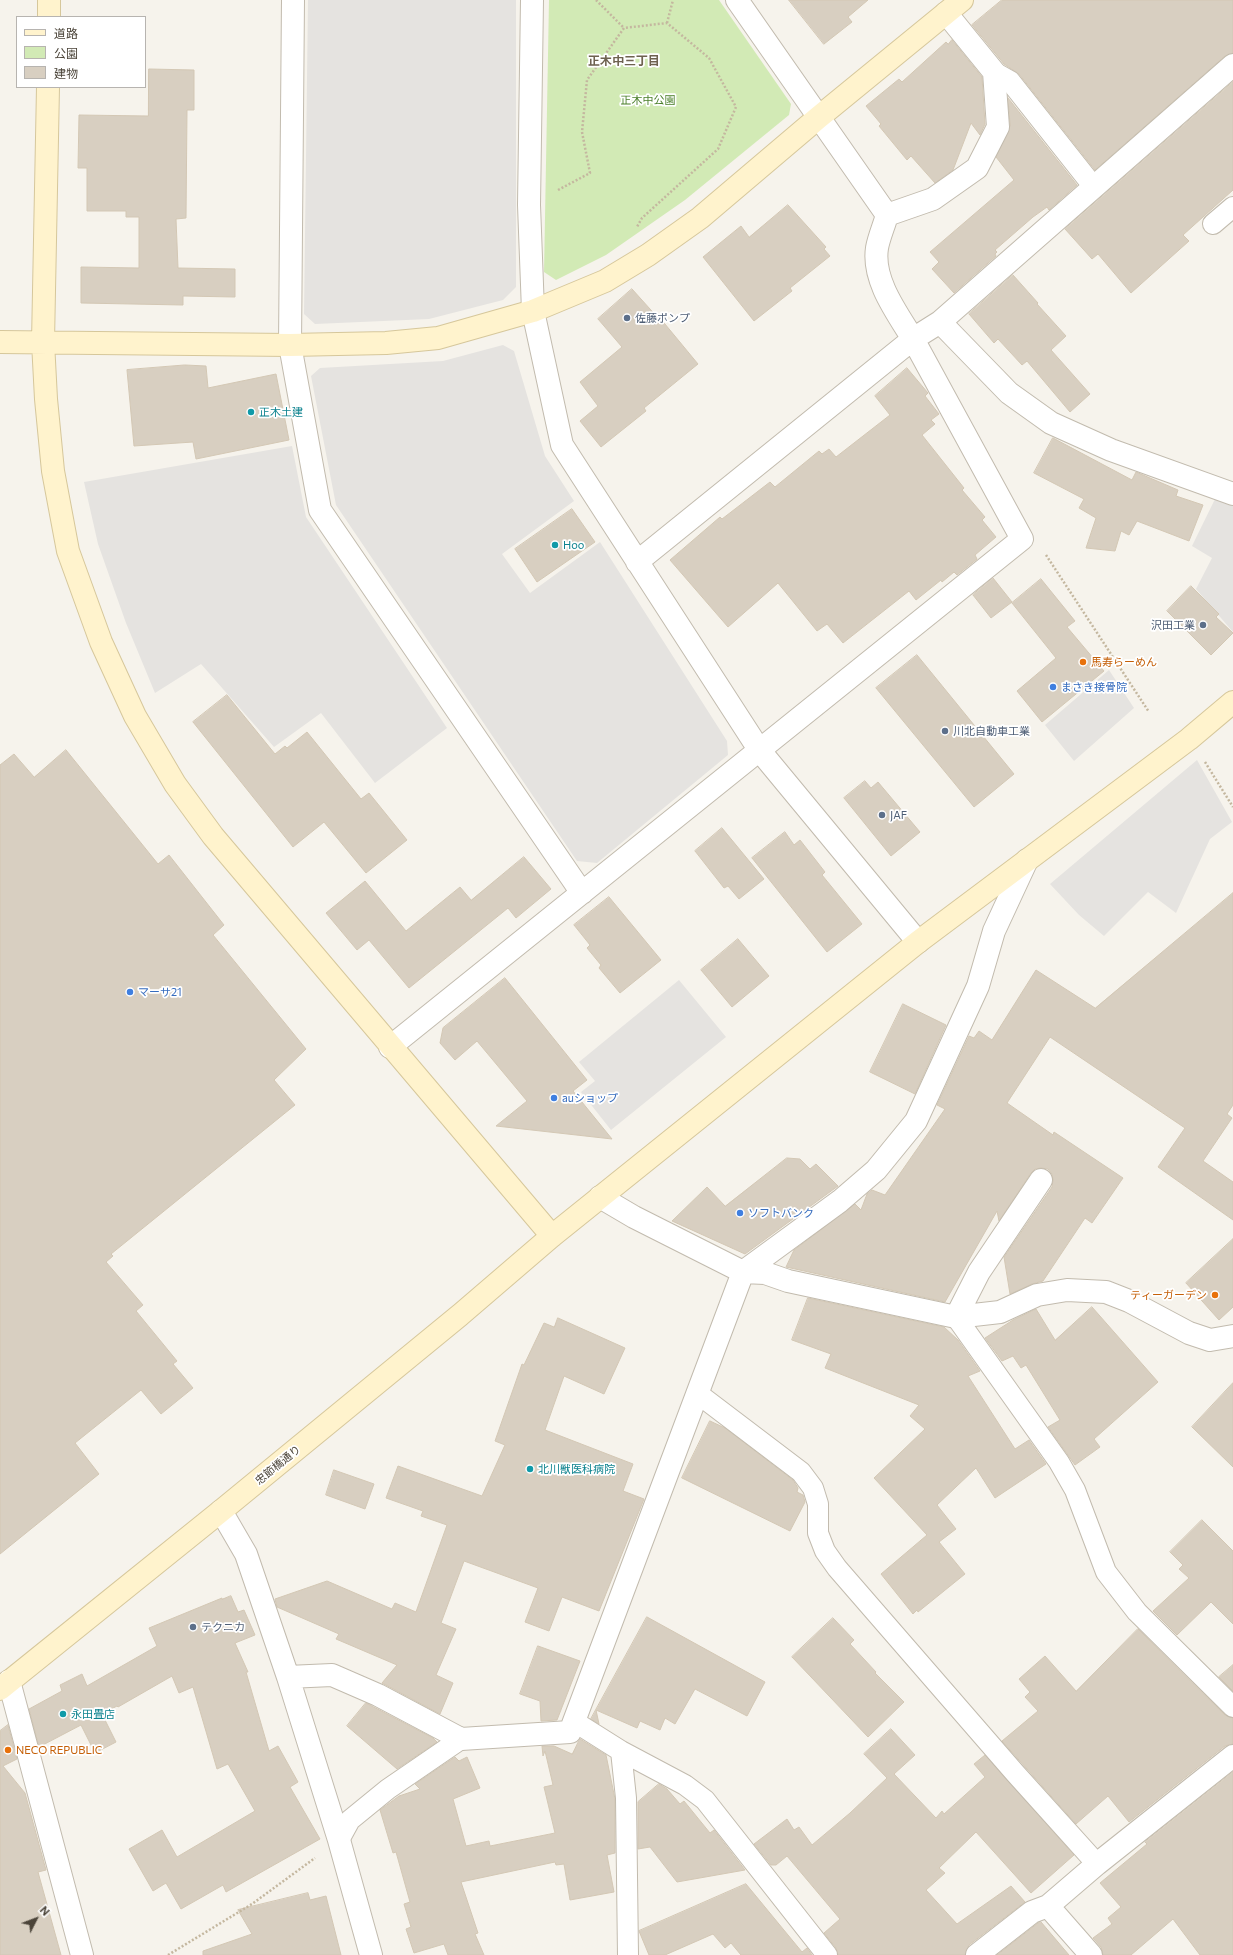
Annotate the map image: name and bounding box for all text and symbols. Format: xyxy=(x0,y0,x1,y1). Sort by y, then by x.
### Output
legend xyxy=(16,16,146,88)
text: 道路 xyxy=(54,26,78,40)
text: 公園 xyxy=(54,46,78,60)
district label: 正木中三丁目 xyxy=(588,54,660,68)
text: 建物 xyxy=(54,66,78,80)
park label: 正木中公園 xyxy=(621,93,675,107)
place label: 佐藤ポンプ xyxy=(635,311,690,325)
marker: 佐藤ポンプ xyxy=(622,313,632,323)
place label: 正木土建 xyxy=(259,405,303,419)
marker: 正木土建 xyxy=(246,407,256,417)
place label: Hoo xyxy=(563,538,584,552)
marker: Hoo xyxy=(550,540,560,550)
place label: 沢田工業 xyxy=(1151,618,1195,632)
marker: 沢田工業 xyxy=(1198,620,1208,630)
place label: 馬寿らーめん xyxy=(1091,655,1157,669)
marker: 馬寿らーめん xyxy=(1078,657,1088,667)
place label: まさき接骨院 xyxy=(1061,680,1127,694)
marker: まさき接骨院 xyxy=(1048,682,1058,692)
place label: 川北自動車工業 xyxy=(953,724,1030,738)
marker: 川北自動車工業 xyxy=(940,726,950,736)
place label: JAF xyxy=(890,808,907,822)
marker: JAF xyxy=(877,810,887,820)
place label: マーサ21 xyxy=(138,985,182,999)
marker: マーサ21 xyxy=(125,987,135,997)
place label: auショップ xyxy=(562,1091,618,1105)
marker: auショップ xyxy=(549,1093,559,1103)
place label: ソフトバンク xyxy=(748,1206,814,1220)
marker: ソフトバンク xyxy=(735,1208,745,1218)
place label: ティーガーデン xyxy=(1130,1288,1207,1302)
marker: ティーガーデン xyxy=(1210,1290,1220,1300)
street label: 忠節橋通り xyxy=(252,1443,304,1487)
place label: 北川獣医科病院 xyxy=(538,1462,615,1476)
marker: 北川獣医科病院 xyxy=(525,1464,535,1474)
place label: テクニカ xyxy=(201,1620,245,1634)
marker: テクニカ xyxy=(188,1622,198,1632)
place label: 永田畳店 xyxy=(71,1707,115,1721)
marker: 永田畳店 xyxy=(58,1709,68,1719)
place label: NECO REPUBLIC xyxy=(16,1743,102,1757)
marker: NECO REPUBLIC xyxy=(3,1745,13,1755)
north arrow xyxy=(16,1899,56,1939)
text: N xyxy=(38,1903,53,1918)

